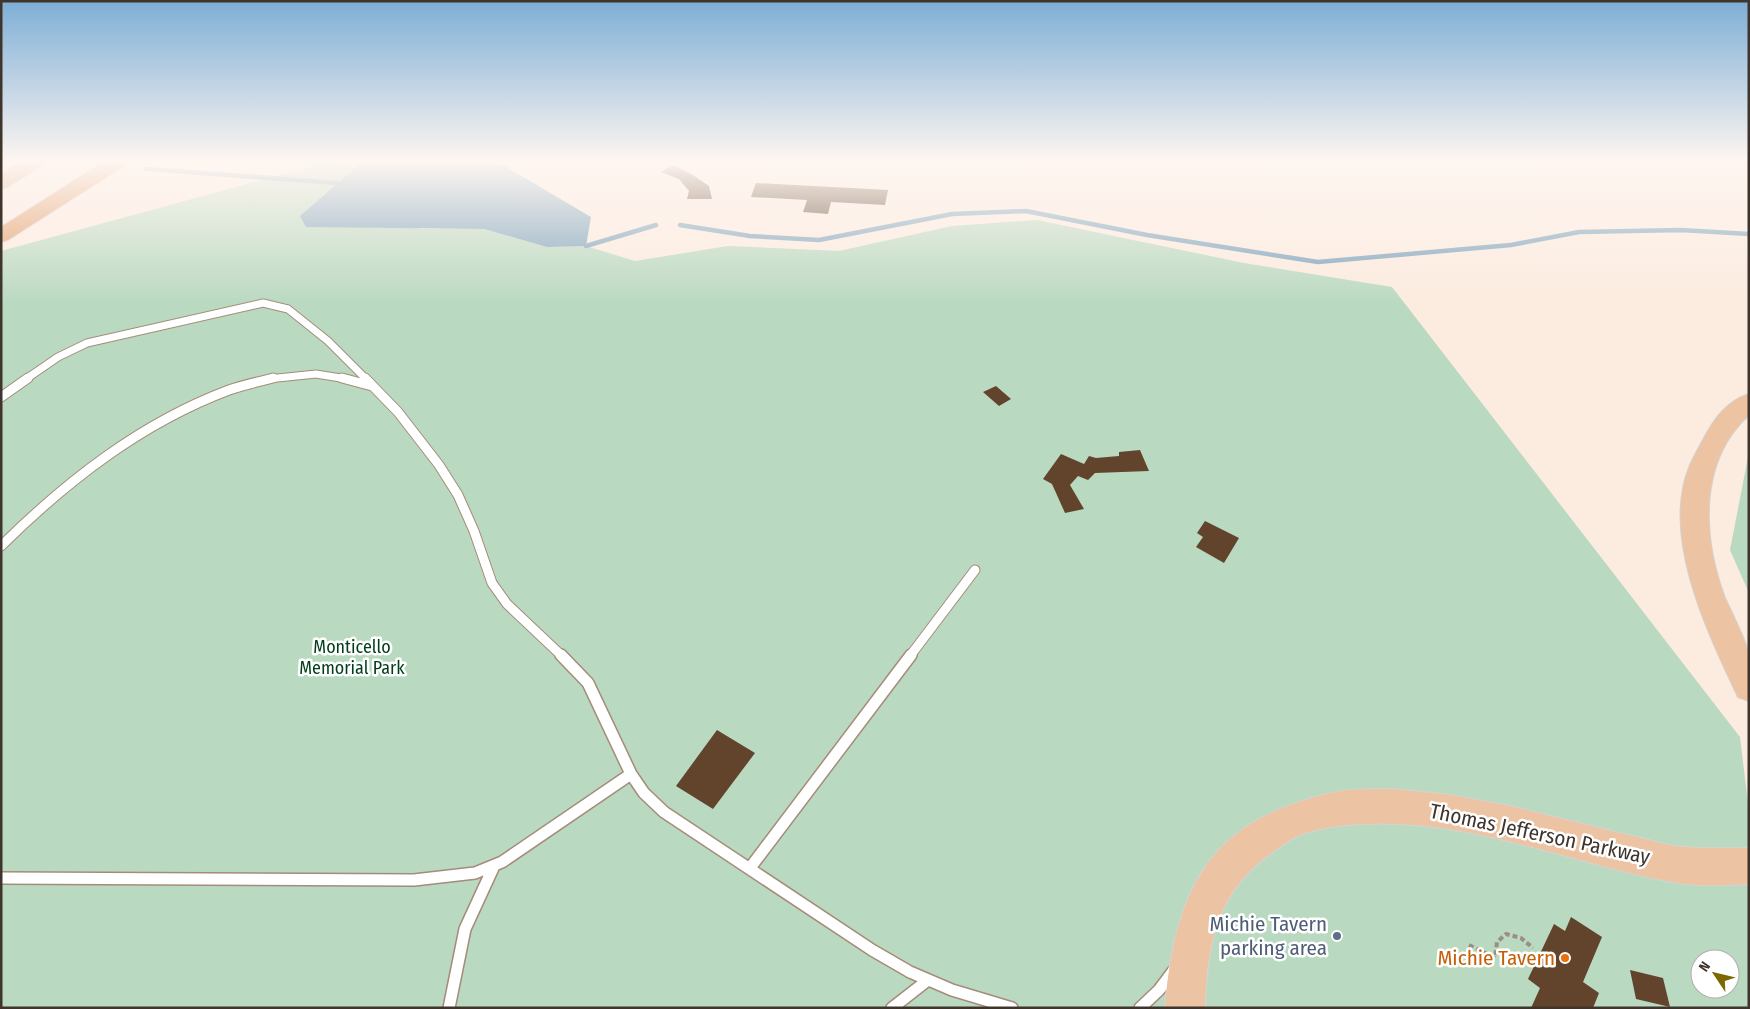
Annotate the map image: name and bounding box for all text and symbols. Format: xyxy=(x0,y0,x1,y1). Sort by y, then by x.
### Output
park label: Monticello Memorial Park xyxy=(299,636,405,679)
street label: Thomas Jefferson Parkway xyxy=(1428,798,1653,870)
place label: Michie Tavern parking area xyxy=(1209,911,1327,961)
marker: Michie Tavern parking area xyxy=(1331,930,1343,942)
place label: Michie Tavern xyxy=(1437,945,1555,971)
north arrow xyxy=(1690,949,1740,999)
marker: Michie Tavern xyxy=(1559,952,1571,964)
text: N xyxy=(1695,959,1714,975)

